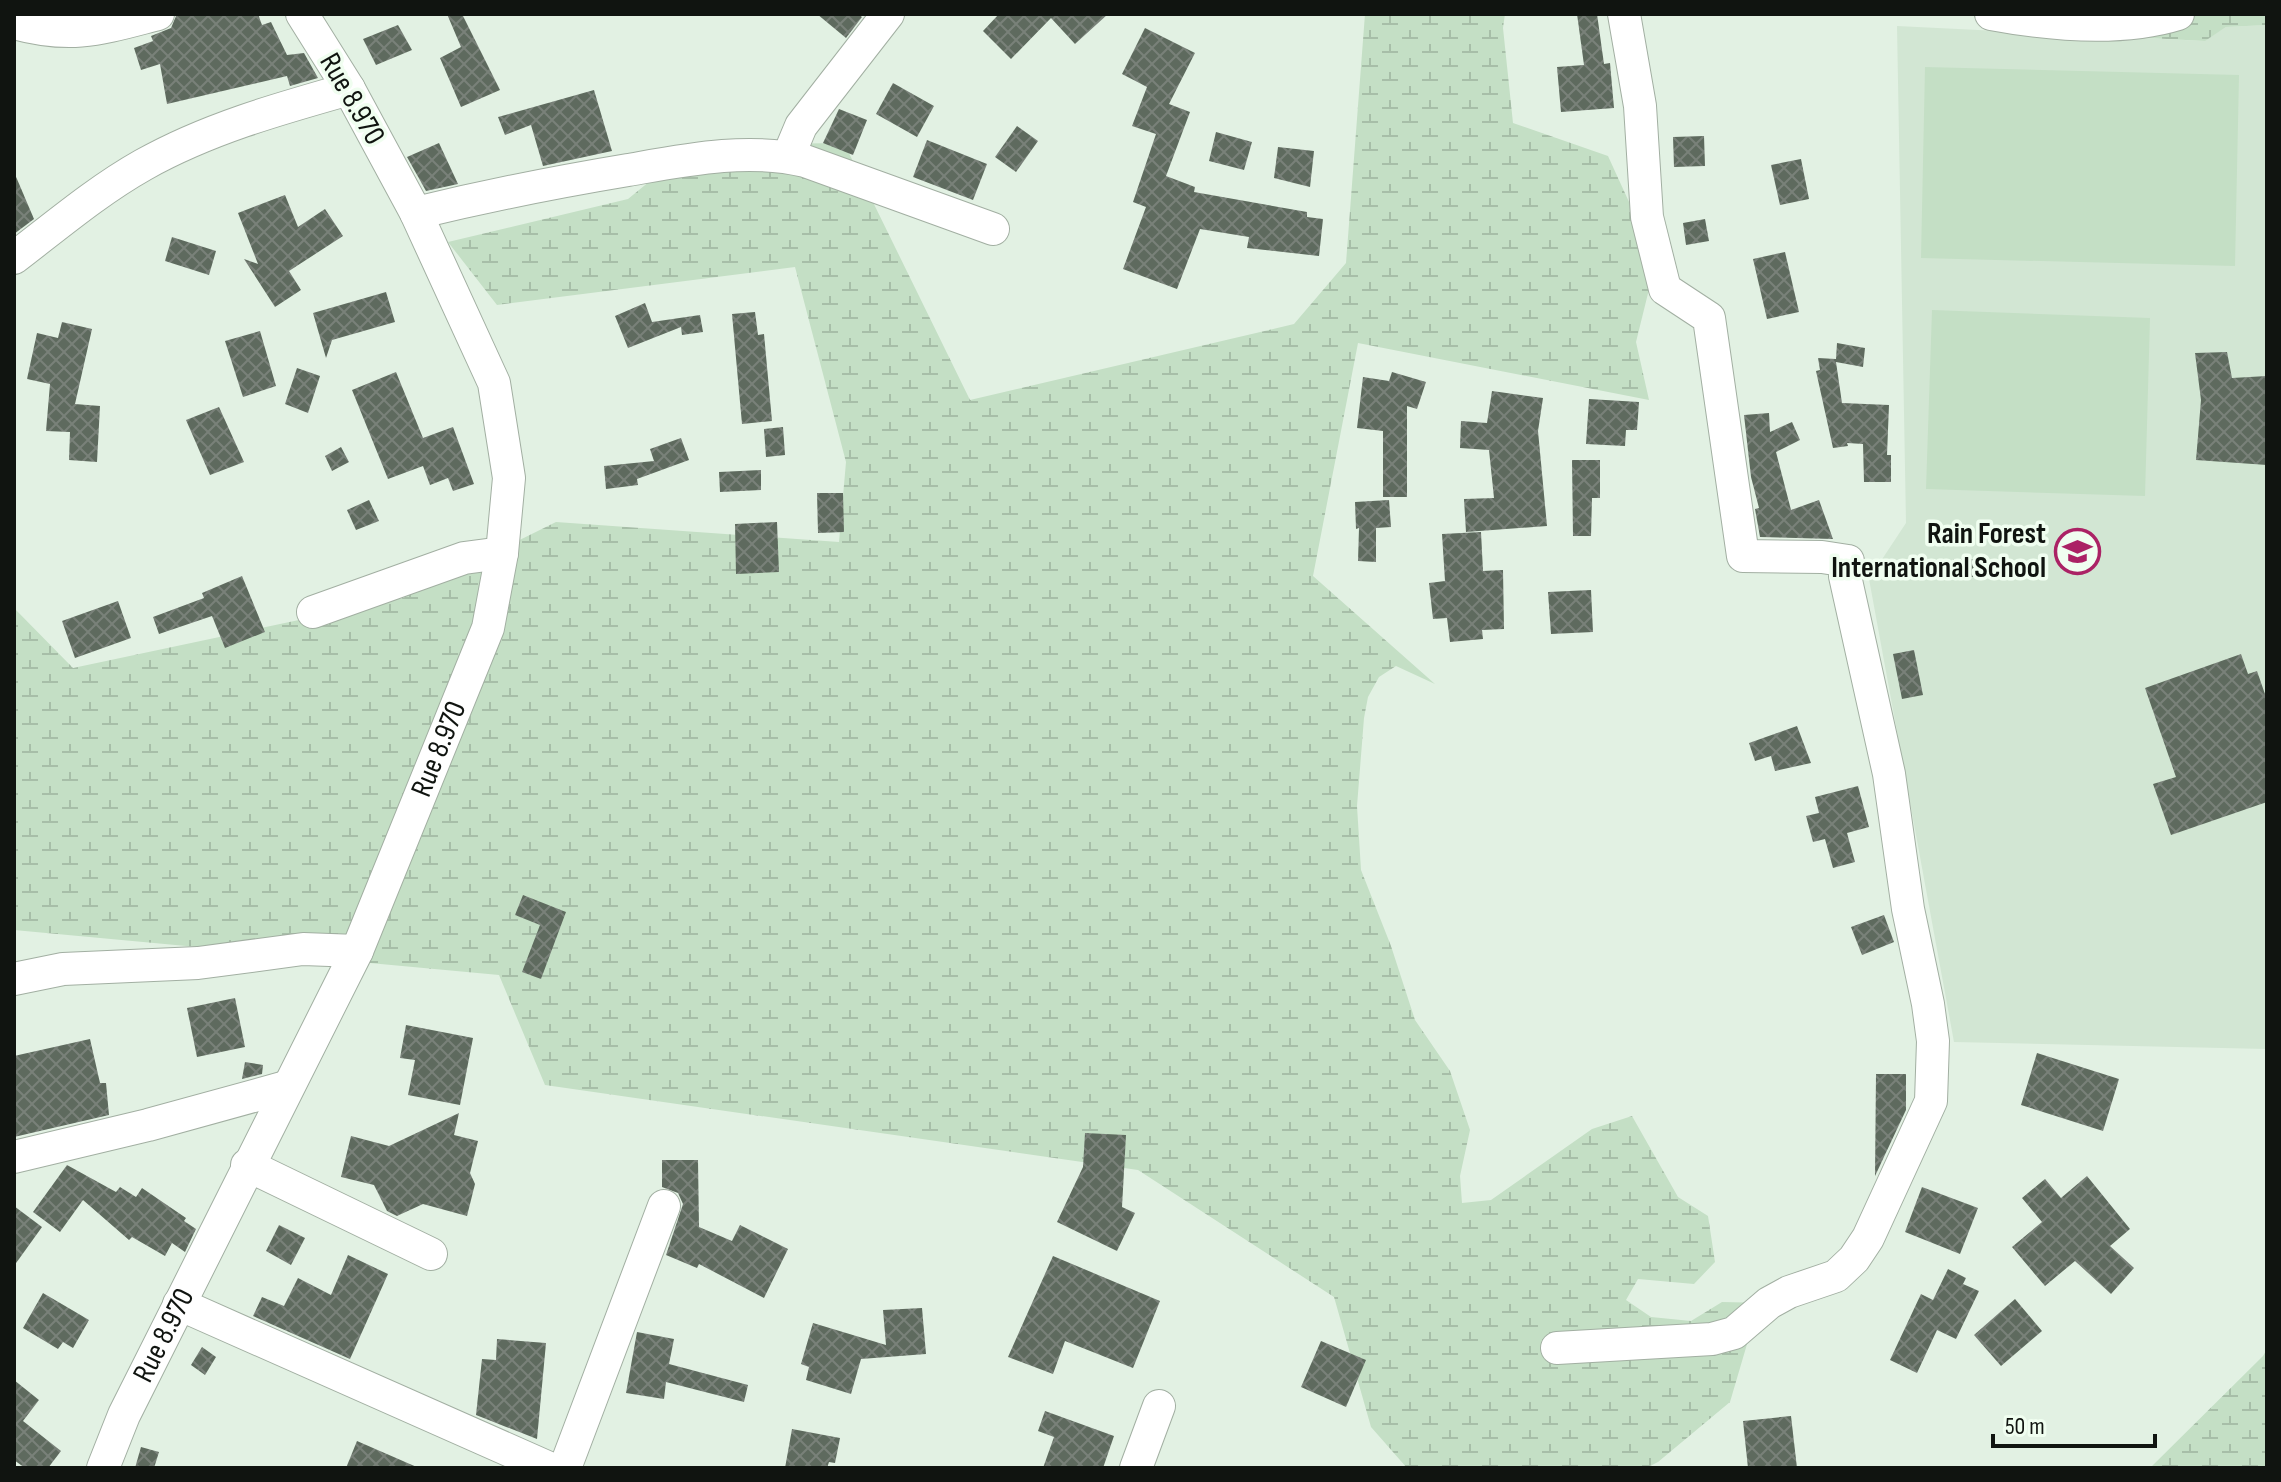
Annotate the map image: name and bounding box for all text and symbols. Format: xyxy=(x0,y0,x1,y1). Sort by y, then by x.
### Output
street label: Rue 8.970 xyxy=(311,47,393,151)
place label: Rain Forest International School xyxy=(1831,516,2046,586)
school or university icon: Rain Forest International School xyxy=(2053,527,2101,575)
street label: Rue 8.970 xyxy=(403,696,474,802)
street label: Rue 8.970 xyxy=(125,1283,202,1388)
scale bar xyxy=(1993,1398,2155,1448)
text: 50 m xyxy=(2005,1412,2045,1441)

